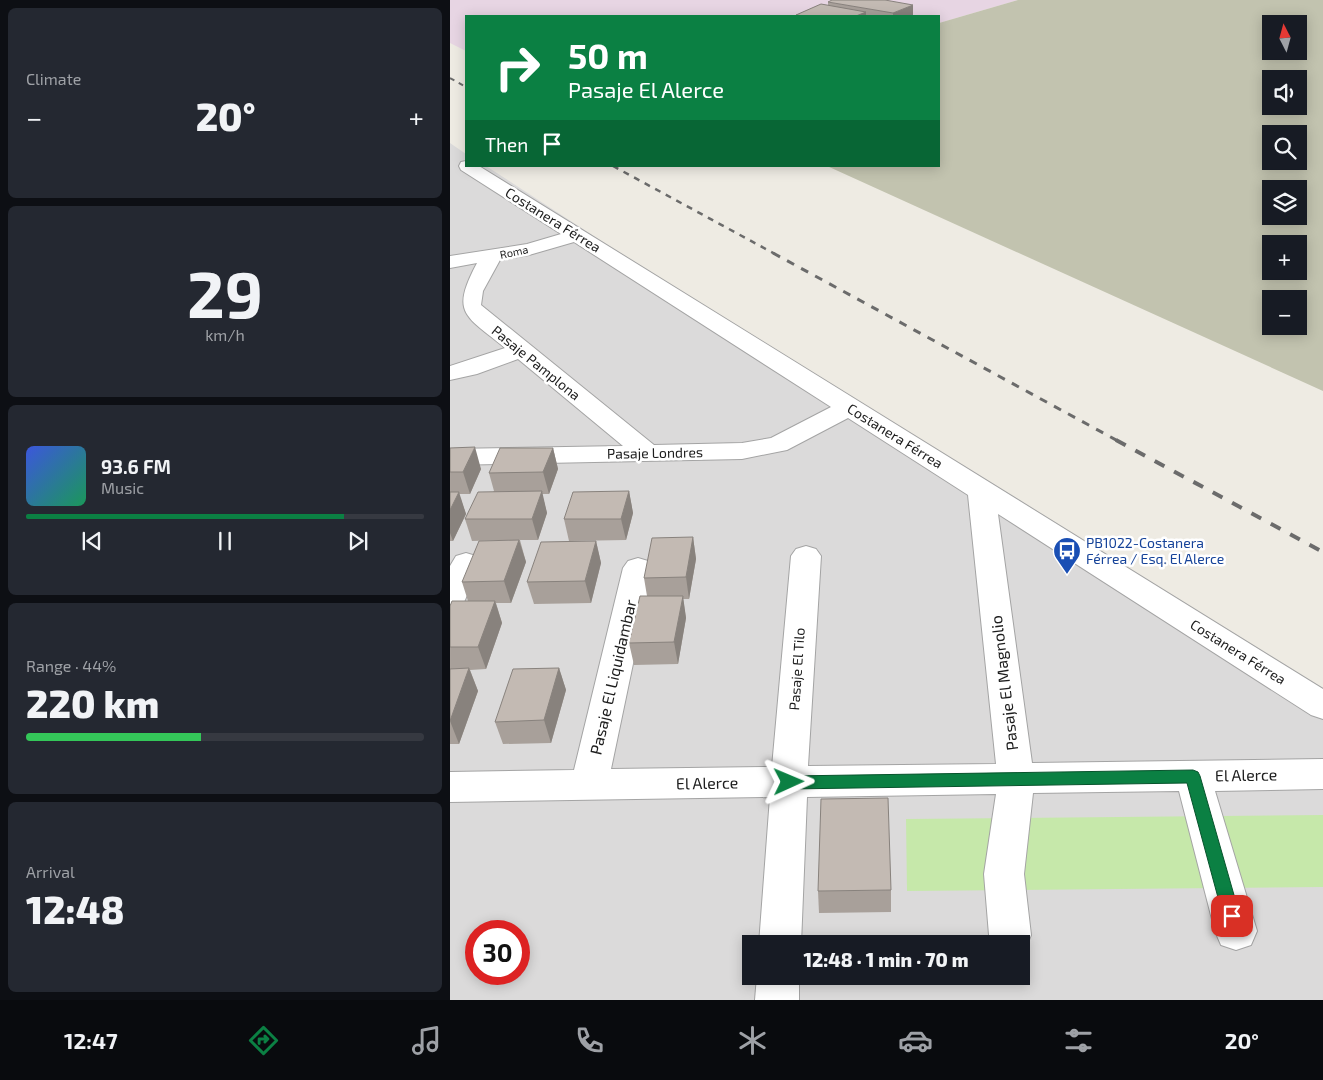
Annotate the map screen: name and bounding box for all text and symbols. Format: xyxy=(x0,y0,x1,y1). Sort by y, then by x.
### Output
north arrow xyxy=(1262,15,1308,60)
map controls xyxy=(1262,15,1307,335)
text: 50 m xyxy=(568,34,648,76)
icon: right xyxy=(485,35,550,100)
text: Climate xyxy=(26,69,81,88)
button: sound xyxy=(1262,70,1307,115)
text: Pasaje El Alerce xyxy=(568,76,724,102)
text: 20° xyxy=(196,93,255,139)
text: − xyxy=(26,100,42,134)
text: + xyxy=(409,100,424,134)
button: search xyxy=(1262,125,1307,170)
icon: arrive xyxy=(538,130,566,158)
text: Then xyxy=(485,133,528,156)
button: layers xyxy=(1262,180,1307,225)
street label: Costanera Férrea xyxy=(502,183,604,256)
button: + xyxy=(1262,235,1307,280)
street label: Roma xyxy=(499,242,529,261)
text: 29 xyxy=(187,253,263,331)
button: − xyxy=(1262,290,1307,335)
street label: Pasaje Pamplona xyxy=(489,322,584,404)
text: km/h xyxy=(205,325,245,344)
street label: Costanera Férrea xyxy=(844,399,946,472)
street label: Pasaje Londres xyxy=(607,443,703,462)
text: 93.6 FM xyxy=(101,455,171,478)
text: Music xyxy=(101,478,144,497)
icon: previous xyxy=(78,527,106,555)
icon: pause xyxy=(211,527,239,555)
icon: next xyxy=(344,527,372,555)
place label: PB1022-Costanera Férrea / Esq. El Alerce xyxy=(1086,534,1224,567)
bus stop icon: PB1022-Costanera Férrea / Esq. El Alerce xyxy=(1052,536,1082,575)
street label: Pasaje El Liquidambar xyxy=(585,597,641,757)
street label: Pasaje El Magnolio xyxy=(986,614,1022,752)
street label: Costanera Férrea xyxy=(1187,615,1289,688)
street label: Pasaje El Tilo xyxy=(785,627,808,711)
text: Range · 44% xyxy=(26,656,116,675)
text: 220 km xyxy=(26,680,159,726)
position arrow xyxy=(762,755,814,807)
street label: El Alerce xyxy=(1215,764,1277,785)
street label: El Alerce xyxy=(676,772,738,793)
text: Arrival xyxy=(26,862,75,881)
text: 12:48 xyxy=(26,886,124,932)
pin xyxy=(1211,895,1253,937)
icon: arrive xyxy=(1218,902,1246,930)
speed limit sign: 30 xyxy=(465,920,530,985)
text: 12:48 · 1 min · 70 m xyxy=(803,948,969,971)
icon: directions xyxy=(246,1023,281,1058)
icon: music xyxy=(409,1023,444,1058)
icon: phone xyxy=(572,1023,607,1058)
icon: climate xyxy=(735,1023,770,1058)
icon: car xyxy=(898,1023,933,1058)
icon: filters xyxy=(1061,1023,1096,1058)
text: 12:47 xyxy=(64,1027,118,1053)
text: 20° xyxy=(1225,1027,1259,1053)

